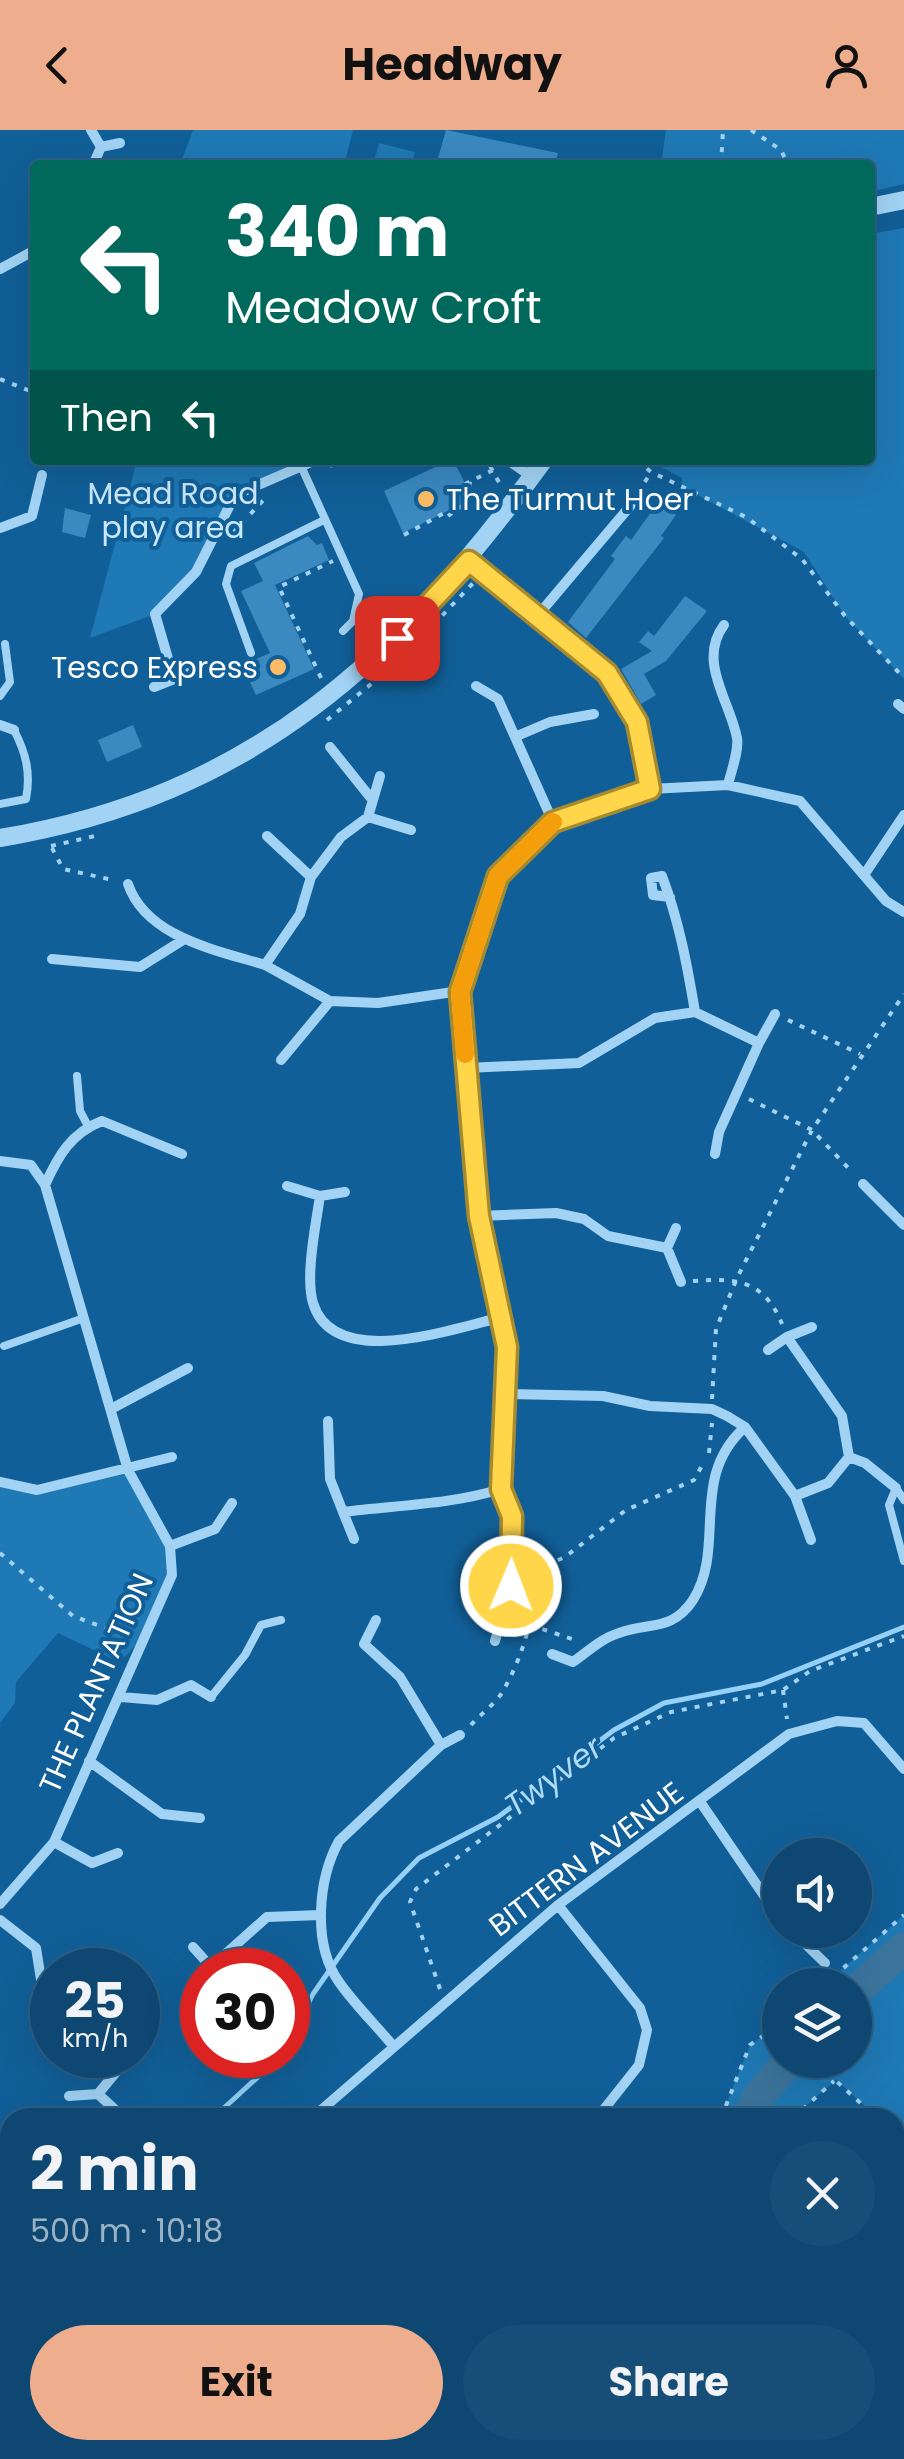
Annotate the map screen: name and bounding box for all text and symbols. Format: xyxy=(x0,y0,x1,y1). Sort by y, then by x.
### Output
text: Headway xyxy=(342,33,562,96)
icon: back xyxy=(30,38,85,93)
icon: person xyxy=(819,38,874,93)
text: 340 m xyxy=(225,182,449,281)
icon: left xyxy=(60,200,190,330)
text: Meadow Croft xyxy=(225,276,542,339)
icon: left xyxy=(173,390,228,445)
text: Then xyxy=(60,391,153,444)
park label: Mead Road play area xyxy=(88,472,259,549)
place label: The Turmut Hoer xyxy=(446,478,693,521)
marker: The Turmut Hoer xyxy=(415,488,437,510)
pin xyxy=(355,596,440,681)
icon: arrive xyxy=(370,611,425,666)
place label: Tesco Express xyxy=(51,646,258,689)
marker: Tesco Express xyxy=(267,656,289,678)
position arrow xyxy=(459,1534,563,1638)
street label: THE PLANTATION xyxy=(28,1566,164,1800)
water label: Twyver xyxy=(495,1724,612,1827)
street label: BITTERN AVENUE xyxy=(480,1772,692,1946)
map controls xyxy=(762,1838,872,2078)
button: sound xyxy=(762,1838,872,1948)
speed limit sign: 30 xyxy=(180,1948,310,2078)
text: 25 xyxy=(64,1965,126,2036)
button: layers xyxy=(762,1968,872,2078)
text: km/h xyxy=(62,2021,128,2056)
text: 2 min xyxy=(30,2127,199,2211)
button: close xyxy=(770,2141,875,2246)
text: 500 m · 10:18 xyxy=(30,2208,223,2253)
button: Exit xyxy=(30,2325,443,2440)
button: Share xyxy=(463,2325,875,2440)

